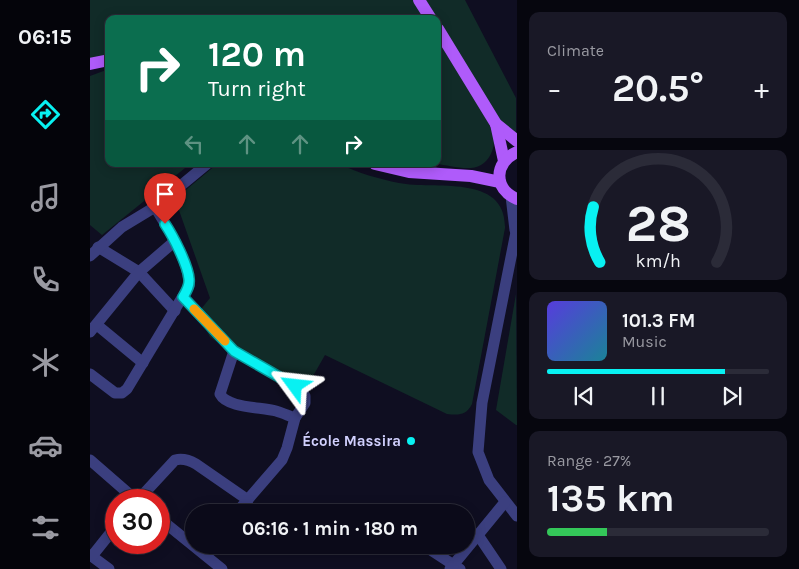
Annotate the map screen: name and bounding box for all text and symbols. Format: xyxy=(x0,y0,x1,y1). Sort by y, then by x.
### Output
text: 06:15 xyxy=(18,24,72,50)
text: 120 m xyxy=(208,34,306,75)
icon: right xyxy=(125,35,190,100)
text: Climate xyxy=(547,41,604,60)
text: 20.5° xyxy=(612,66,704,111)
text: − xyxy=(547,72,562,105)
text: + xyxy=(754,72,769,105)
text: Turn right xyxy=(208,76,306,102)
icon: directions xyxy=(28,97,63,132)
icon: left xyxy=(180,130,208,158)
icon: ahead xyxy=(233,130,261,158)
icon: ahead xyxy=(286,130,314,158)
icon: right xyxy=(339,130,367,158)
pin xyxy=(144,173,186,224)
icon: music xyxy=(28,180,63,215)
icon: arrive xyxy=(151,180,179,208)
text: 28 xyxy=(625,193,691,254)
text: km/h xyxy=(635,251,681,272)
icon: phone xyxy=(28,262,63,297)
text: 101.3 FM xyxy=(622,310,695,332)
text: Music xyxy=(622,332,667,351)
icon: climate xyxy=(28,345,63,380)
position arrow xyxy=(268,359,320,411)
icon: previous xyxy=(570,382,598,410)
icon: pause xyxy=(644,382,672,410)
icon: next xyxy=(718,382,746,410)
icon: car xyxy=(28,428,63,463)
place label: École Massira xyxy=(302,431,401,450)
marker: École Massira xyxy=(405,435,417,447)
text: Range · 27% xyxy=(547,451,631,470)
text: 135 km xyxy=(547,476,674,521)
speed limit sign: 30 xyxy=(105,489,170,554)
icon: filters xyxy=(28,510,63,545)
text: 06:16 · 1 min · 180 m xyxy=(242,518,418,540)

